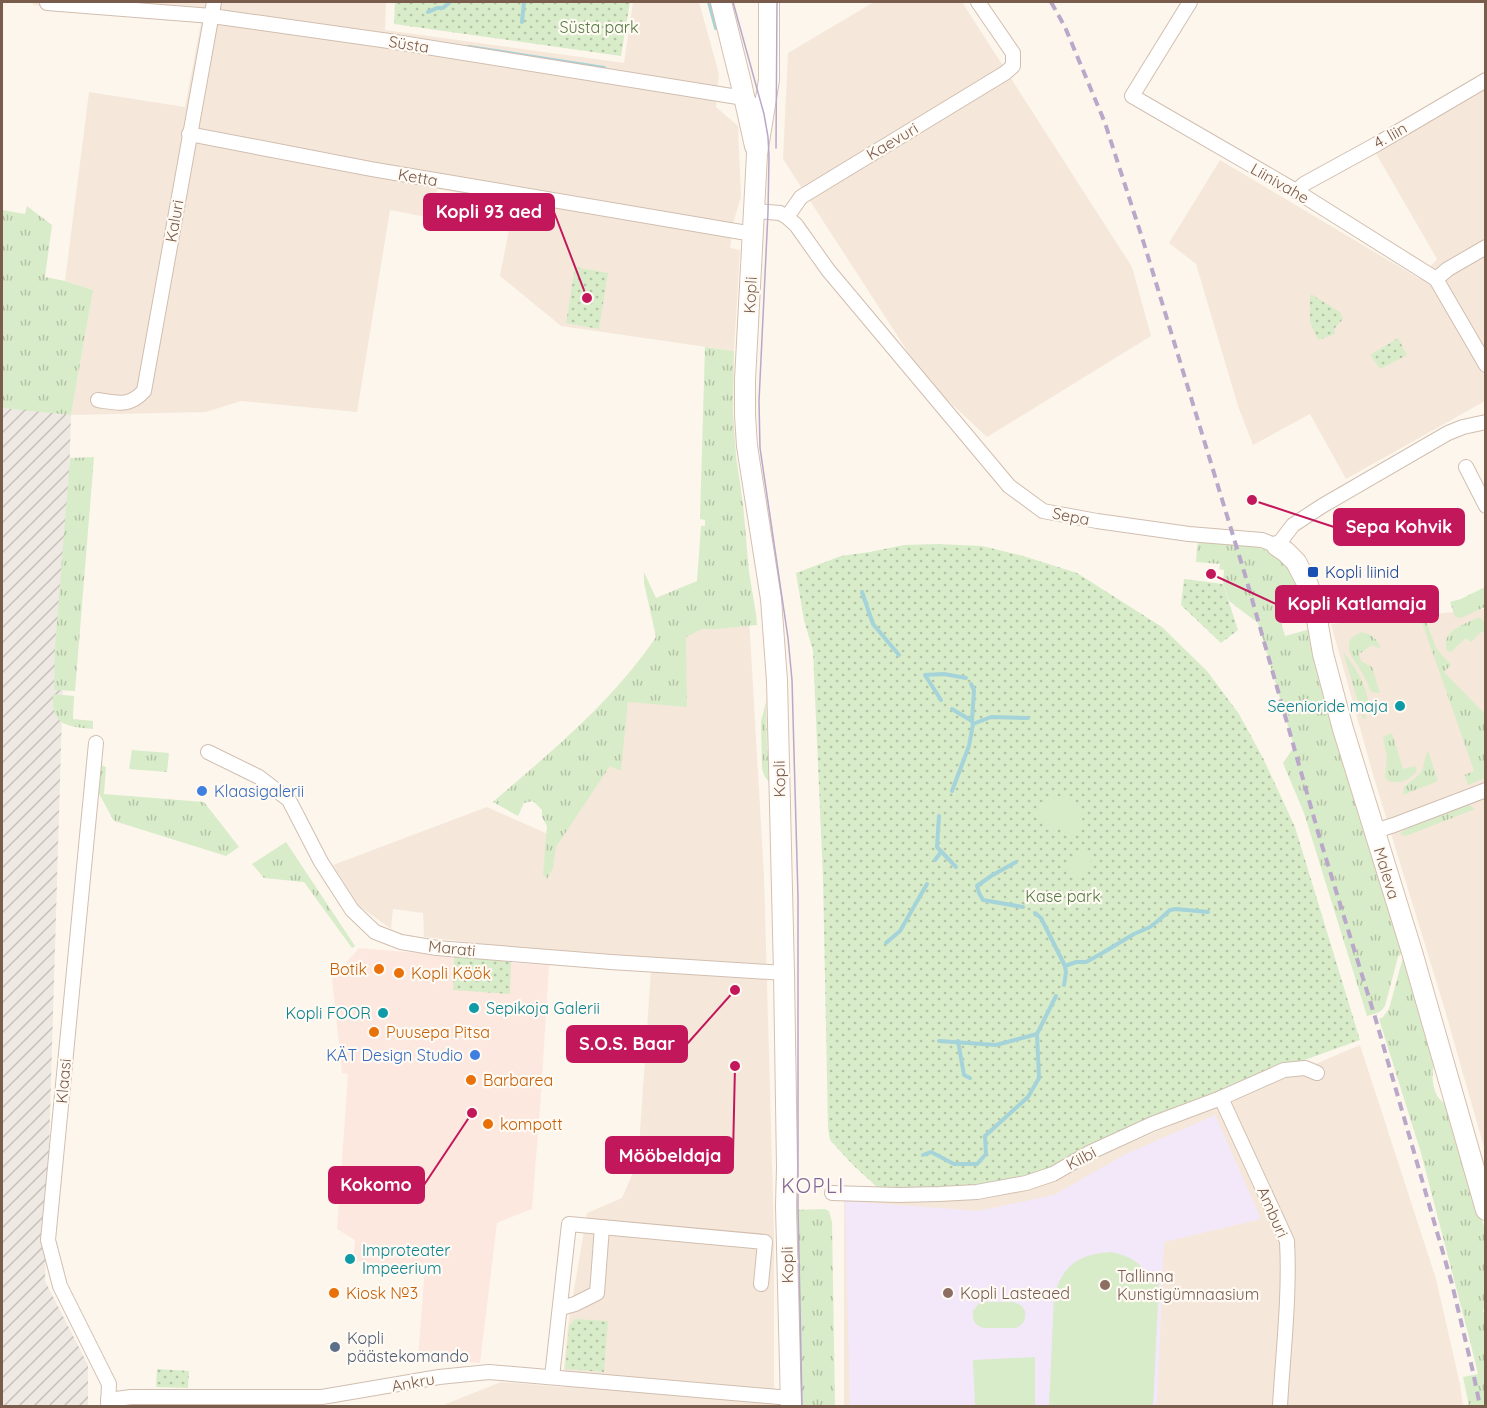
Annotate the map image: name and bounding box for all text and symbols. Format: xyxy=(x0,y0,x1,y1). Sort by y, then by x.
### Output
park label: Süsta park xyxy=(559,17,639,37)
street label: Süsta xyxy=(387,31,431,57)
street label: 4. liin xyxy=(1370,117,1410,153)
street label: Kaevuri xyxy=(863,118,921,164)
street label: Liinivahe xyxy=(1247,158,1313,208)
street label: Ketta xyxy=(397,164,439,190)
callout: Kopli 93 aed xyxy=(424,194,554,230)
street label: Kaluri xyxy=(160,198,188,244)
text: Kopli 93 aed xyxy=(436,200,542,223)
street label: Kopli xyxy=(739,276,761,314)
street label: Sepa xyxy=(1051,503,1091,529)
callout: Sepa Kohvik xyxy=(1334,509,1464,545)
text: Sepa Kohvik xyxy=(1346,515,1452,538)
place label: Kopli liinid xyxy=(1325,562,1399,582)
marker: Kopli liinid xyxy=(1306,565,1320,579)
callout: Kopli Katlamaja xyxy=(1276,586,1438,622)
text: Kopli Katlamaja xyxy=(1288,592,1426,615)
place label: Seenioride maja xyxy=(1268,696,1388,716)
marker: Seenioride maja xyxy=(1393,699,1407,713)
street label: Kopli xyxy=(769,760,789,798)
place label: Klaasigalerii xyxy=(214,781,304,801)
marker: Klaasigalerii xyxy=(195,784,209,798)
street label: Maleva xyxy=(1370,844,1404,902)
park label: Kase park xyxy=(1025,886,1101,906)
street label: Marati xyxy=(427,936,477,960)
place label: Botik xyxy=(330,959,367,979)
marker: Botik xyxy=(372,962,386,976)
place label: Kopli Köök xyxy=(411,963,491,983)
marker: Kopli Köök xyxy=(392,966,406,980)
place label: Sepikoja Galerii xyxy=(486,998,600,1018)
marker: Sepikoja Galerii xyxy=(467,1001,481,1015)
place label: Kopli FOOR xyxy=(286,1003,371,1023)
marker: Kopli FOOR xyxy=(376,1006,390,1020)
place label: Puusepa Pitsa xyxy=(386,1022,490,1042)
marker: Puusepa Pitsa xyxy=(367,1025,381,1039)
callout: S.O.S. Baar xyxy=(567,1026,687,1062)
text: S.O.S. Baar xyxy=(579,1032,675,1055)
place label: KÄT Design Studio xyxy=(326,1045,463,1065)
marker: KÄT Design Studio xyxy=(468,1048,482,1062)
street label: Klaasi xyxy=(51,1058,75,1104)
place label: Barbarea xyxy=(483,1070,553,1090)
marker: Barbarea xyxy=(464,1073,478,1087)
place label: kompott xyxy=(500,1114,563,1134)
marker: kompott xyxy=(481,1117,495,1131)
callout: Mööbeldaja xyxy=(606,1137,733,1173)
street label: Kilbi xyxy=(1063,1142,1099,1174)
text: Mööbeldaja xyxy=(619,1144,721,1167)
callout: Kokomo xyxy=(329,1167,424,1203)
text: Kokomo xyxy=(340,1173,412,1196)
district label: KOPLI xyxy=(781,1173,845,1198)
street label: Amburi xyxy=(1253,1184,1293,1240)
place label: Improteater Impeerium xyxy=(362,1240,450,1278)
street label: Kopli xyxy=(777,1246,797,1284)
marker: Improteater Impeerium xyxy=(343,1252,357,1266)
place label: Tallinna Kunstigümnaasium xyxy=(1117,1266,1259,1304)
marker: Tallinna Kunstigümnaasium xyxy=(1098,1278,1112,1292)
place label: Kiosk №3 xyxy=(346,1283,418,1303)
place label: Kopli Lasteaed xyxy=(960,1283,1070,1303)
marker: Kiosk №3 xyxy=(327,1286,341,1300)
marker: Kopli Lasteaed xyxy=(941,1286,955,1300)
place label: Kopli päästekomando xyxy=(347,1328,469,1366)
marker: Kopli päästekomando xyxy=(328,1340,342,1354)
street label: Ankru xyxy=(390,1368,436,1396)

